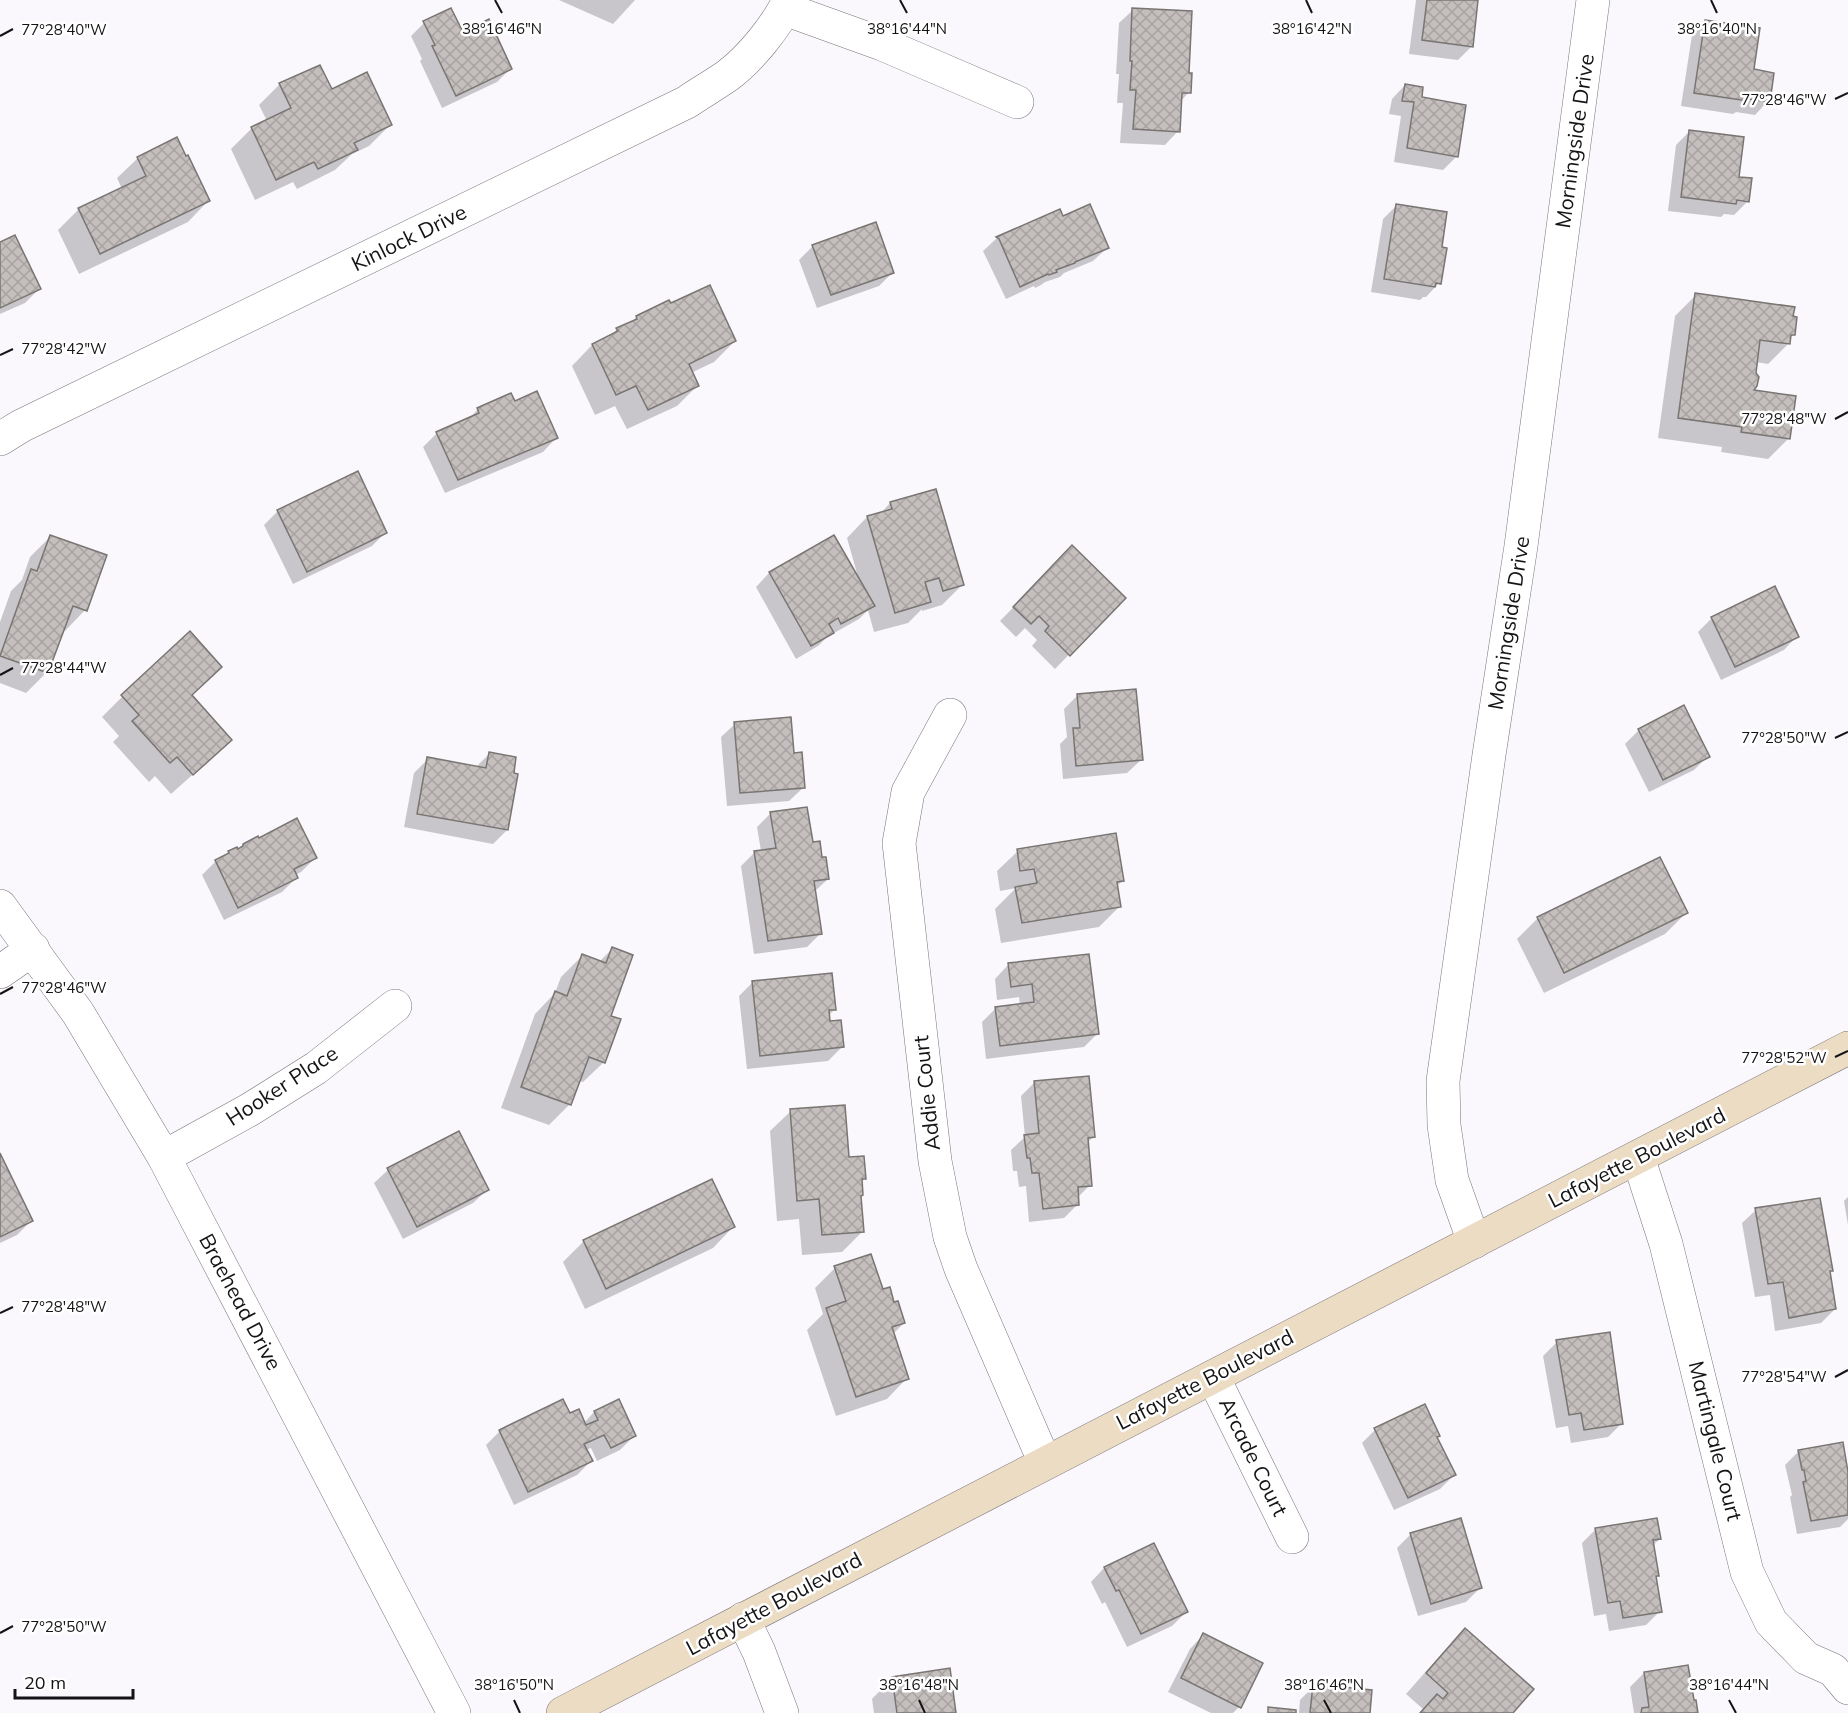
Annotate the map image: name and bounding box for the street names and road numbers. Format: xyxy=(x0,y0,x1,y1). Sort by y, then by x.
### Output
street label: Morningside Drive xyxy=(1549,52,1599,230)
street label: Kinlock Drive xyxy=(347,198,470,276)
street label: Morningside Drive xyxy=(1481,534,1535,712)
street label: Addie Court xyxy=(907,1034,945,1152)
street label: Hooker Place xyxy=(221,1039,342,1131)
street label: Lafayette Boulevard xyxy=(1544,1101,1730,1213)
street label: Braehead Drive xyxy=(194,1229,288,1374)
street label: Lafayette Boulevard xyxy=(1112,1323,1298,1435)
street label: Martingale Court xyxy=(1684,1358,1748,1523)
street label: Arcade Court xyxy=(1214,1393,1294,1520)
street label: Lafayette Boulevard xyxy=(681,1546,866,1660)

